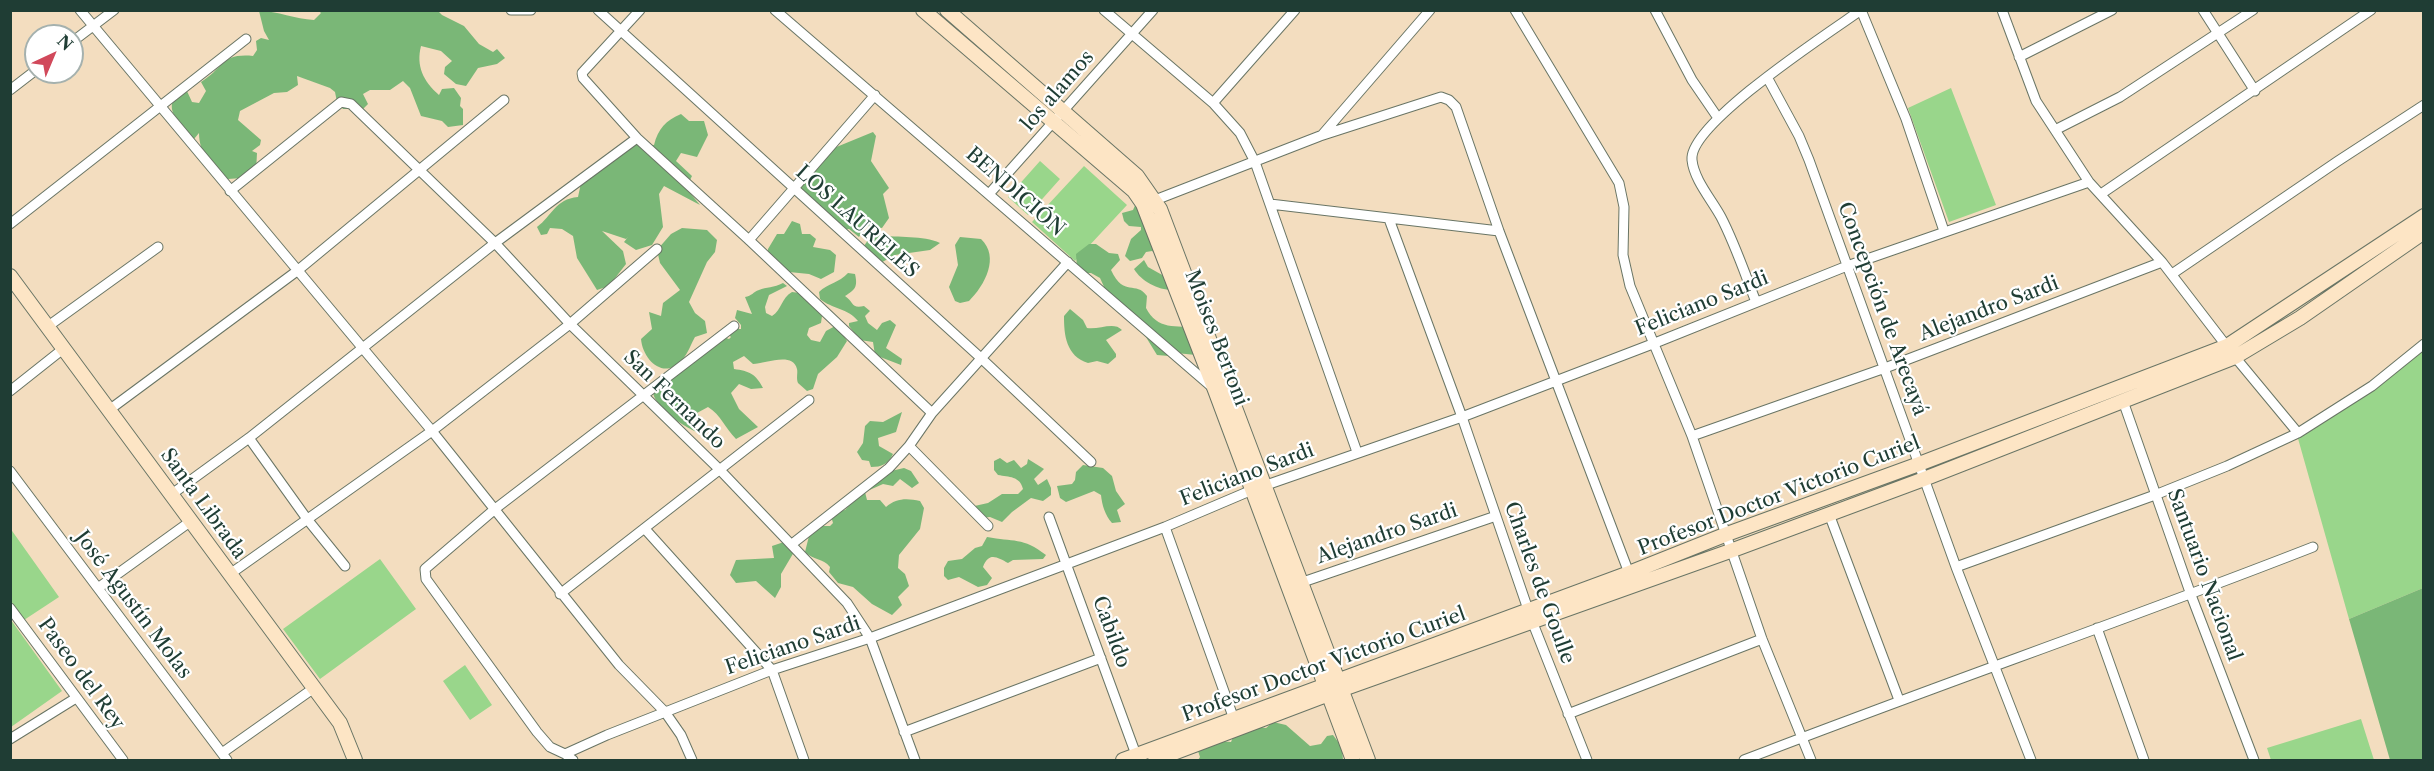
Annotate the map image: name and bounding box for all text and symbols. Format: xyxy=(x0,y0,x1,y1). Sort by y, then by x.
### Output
north arrow xyxy=(24,24,84,84)
text: N xyxy=(53,30,77,55)
street label: los alamos xyxy=(1017,46,1099,136)
street label: BENDICIÓN xyxy=(961,143,1069,241)
street label: LOS LAURELES xyxy=(791,161,923,283)
street label: Concepción de Arecayá xyxy=(1832,199,1932,419)
street label: Feliciano Sardi xyxy=(1632,266,1772,342)
street label: Moises Bertoni xyxy=(1179,267,1253,409)
street label: Alejandro Sardi xyxy=(1916,271,2062,347)
street label: San Fernando xyxy=(618,345,730,455)
street label: Profesor Doctor Victorio Curiel xyxy=(1635,431,1923,561)
street label: Feliciano Sardi xyxy=(1177,438,1317,512)
street label: Santa Librada xyxy=(155,444,251,564)
street label: Santuario Nacional xyxy=(2162,486,2246,664)
street label: Alejandro Sardi xyxy=(1313,499,1461,569)
street label: Charles de Goulle xyxy=(1499,499,1579,667)
street label: José Agustín Molas xyxy=(70,526,196,684)
street label: Cabildo xyxy=(1087,593,1135,671)
street label: Profesor Doctor Victorio Curiel xyxy=(1179,602,1469,728)
street label: Feliciano Sardi xyxy=(722,612,864,680)
street label: Paseo del Rey xyxy=(32,614,130,734)

